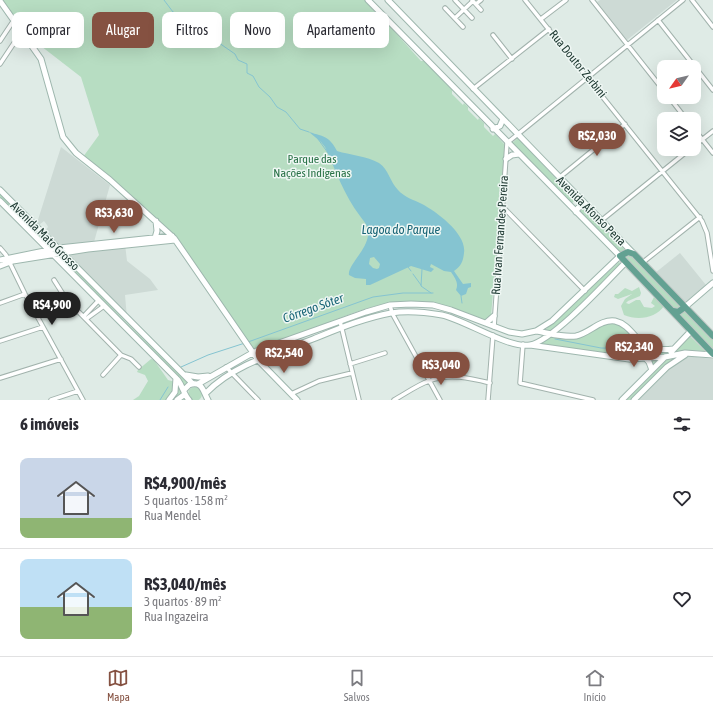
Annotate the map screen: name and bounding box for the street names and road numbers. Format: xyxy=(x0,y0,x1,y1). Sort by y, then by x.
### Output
street label: Rua Doutor Zerbini xyxy=(547,27,609,101)
street label: Avenida Afonso Pena xyxy=(553,173,629,249)
street label: Rua Ivan Fernandes Pereira xyxy=(489,175,511,295)
street label: Avenida Mato Grosso xyxy=(8,199,83,274)

